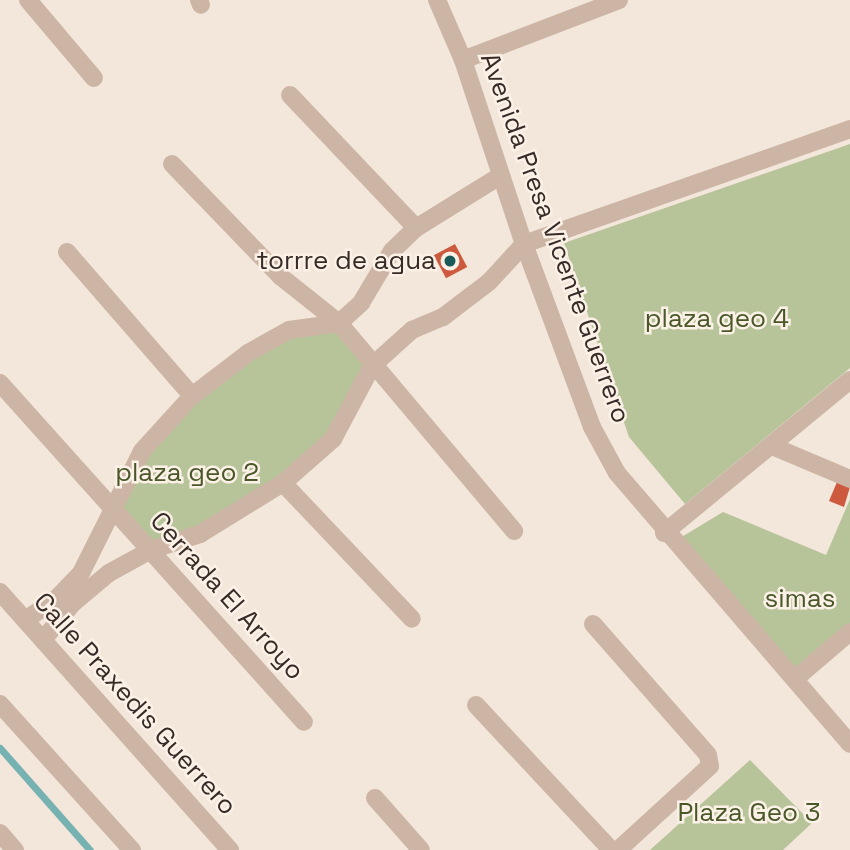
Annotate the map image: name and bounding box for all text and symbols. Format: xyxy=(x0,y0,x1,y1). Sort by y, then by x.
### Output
street label: Avenida Presa Vicente Guerrero xyxy=(473,48,637,428)
place label: torrre de agua xyxy=(256,245,436,277)
marker: torrre de agua xyxy=(442,253,458,269)
park label: plaza geo 4 xyxy=(645,303,789,335)
park label: plaza geo 2 xyxy=(115,457,259,489)
street label: Cerrada El Arroyo xyxy=(143,505,311,687)
park label: simas xyxy=(765,583,835,615)
street label: Calle Praxedis Guerrero xyxy=(27,586,243,822)
park label: Plaza Geo 3 xyxy=(677,797,821,829)

